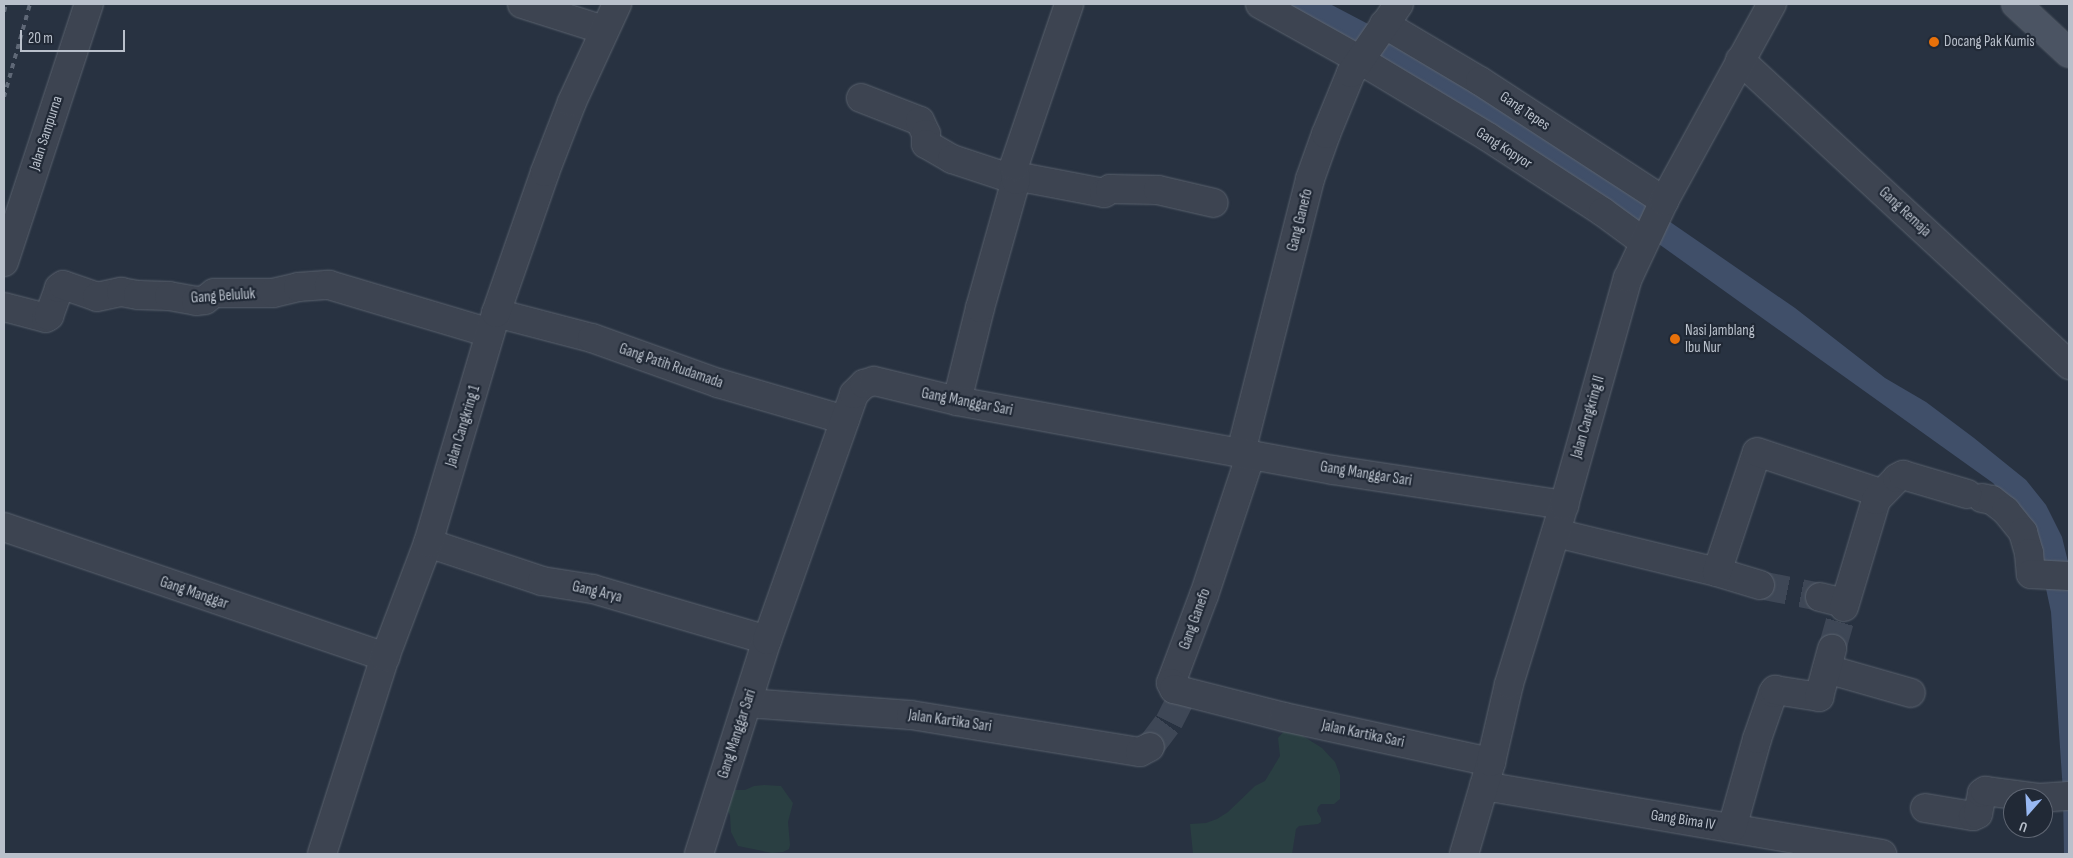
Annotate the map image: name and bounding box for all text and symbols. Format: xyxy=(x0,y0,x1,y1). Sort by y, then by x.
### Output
scale bar xyxy=(22,20,128,52)
text: 20 m xyxy=(28,29,53,48)
place label: Docang Pak Kumis xyxy=(1944,33,2035,51)
marker: Docang Pak Kumis xyxy=(1928,36,1940,48)
street label: Gang Tepes xyxy=(1496,88,1554,134)
street label: Jalan Sampurna xyxy=(26,94,66,172)
street label: Gang Kopyor xyxy=(1473,123,1535,173)
street label: Gang Remaja xyxy=(1875,183,1935,241)
street label: Gang Ganefo xyxy=(1284,187,1316,253)
street label: Gang Beluluk xyxy=(190,285,256,307)
place label: Nasi Jamblang Ibu Nur xyxy=(1685,321,1755,356)
marker: Nasi Jamblang Ibu Nur xyxy=(1669,333,1681,345)
street label: Gang Patih Rudamada xyxy=(617,340,725,392)
street label: Jalan Cangkring II xyxy=(1568,374,1608,460)
street label: Jalan Cangkring 1 xyxy=(442,383,484,469)
street label: Gang Manggar Sari xyxy=(920,384,1014,420)
street label: Gang Manggar Sari xyxy=(1319,458,1413,490)
street label: Gang Manggar xyxy=(158,573,230,613)
street label: Gang Arya xyxy=(570,578,624,606)
street label: Gang Ganefo xyxy=(1176,586,1214,652)
street label: Gang Manggar Sari xyxy=(714,687,760,781)
street label: Jalan Kartika Sari xyxy=(907,706,993,736)
street label: Jalan Kartika Sari xyxy=(1320,716,1406,752)
north arrow xyxy=(2003,788,2053,838)
street label: Gang Bima IV xyxy=(1649,806,1717,834)
text: U xyxy=(2017,817,2030,836)

